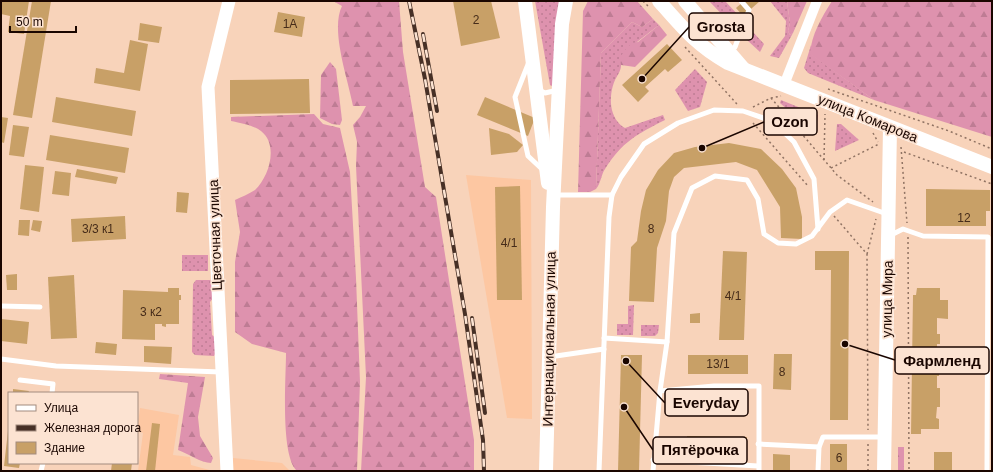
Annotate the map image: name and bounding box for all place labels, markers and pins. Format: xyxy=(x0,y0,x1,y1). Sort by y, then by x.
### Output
callout: Grosta xyxy=(689,13,753,40)
callout: Ozon xyxy=(764,108,817,135)
callout: Фармленд xyxy=(895,347,989,374)
callout: Everyday xyxy=(665,389,748,416)
callout: Пятёрочка xyxy=(653,437,747,464)

